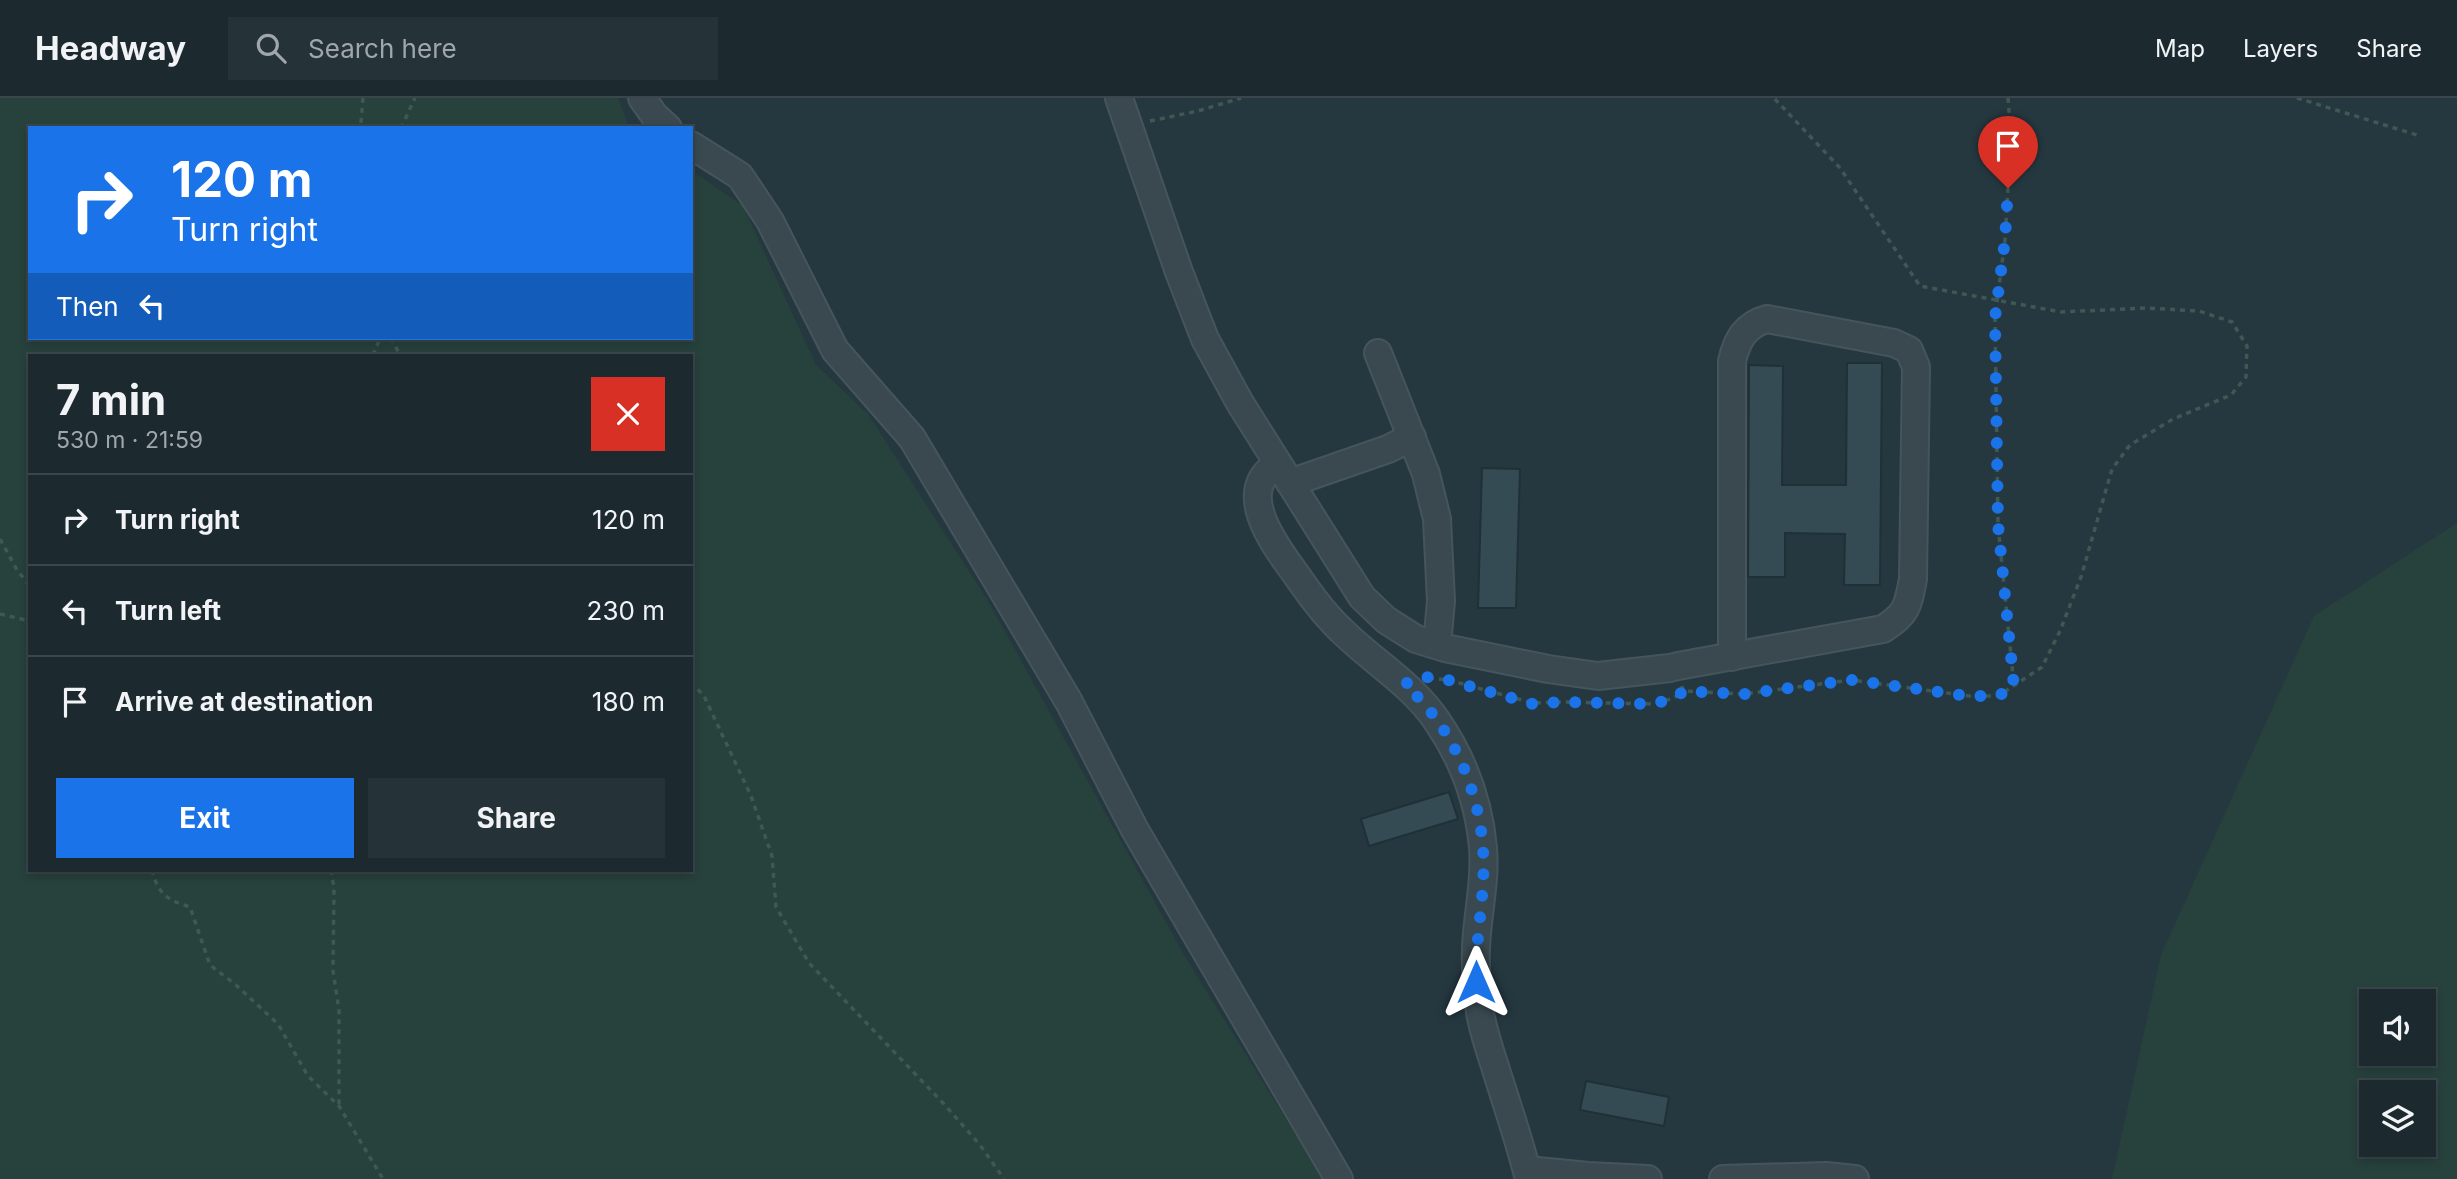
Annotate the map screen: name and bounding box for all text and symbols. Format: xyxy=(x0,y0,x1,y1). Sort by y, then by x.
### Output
search box xyxy=(228,17,718,80)
text: Headway xyxy=(35,28,186,68)
icon: search xyxy=(252,29,290,67)
text: Search here xyxy=(308,33,457,64)
text: Map xyxy=(2155,34,2205,63)
text: Layers xyxy=(2243,34,2318,63)
text: Share xyxy=(2356,34,2422,63)
pin xyxy=(1978,116,2038,188)
icon: arrive xyxy=(1989,127,2027,165)
text: 120 m xyxy=(171,150,312,209)
icon: right xyxy=(56,154,147,245)
text: Turn right xyxy=(171,210,318,249)
icon: left xyxy=(133,287,171,325)
text: Then xyxy=(56,291,119,322)
text: 7 min xyxy=(56,374,166,425)
button: close xyxy=(591,377,665,451)
text: 530 m · 21:59 xyxy=(56,426,203,454)
icon: right xyxy=(56,501,94,539)
text: Turn right xyxy=(115,504,240,535)
text: 120 m xyxy=(592,504,665,535)
icon: left xyxy=(56,592,94,630)
text: Turn left xyxy=(115,595,221,626)
text: 230 m xyxy=(587,595,665,626)
icon: arrive xyxy=(56,683,94,721)
text: Arrive at destination xyxy=(115,686,374,717)
text: 180 m xyxy=(592,686,665,717)
button: Exit xyxy=(56,778,354,858)
button: Share xyxy=(368,778,665,858)
position arrow xyxy=(1439,945,1513,1019)
map controls xyxy=(2359,989,2436,1157)
button: sound xyxy=(2359,989,2436,1066)
button: layers xyxy=(2359,1080,2436,1157)

